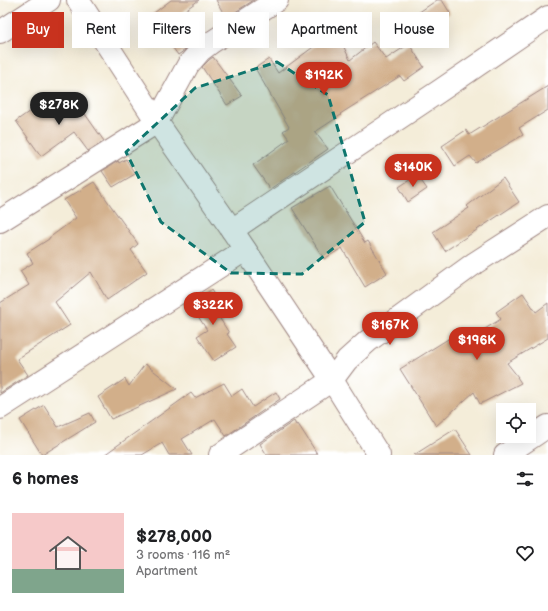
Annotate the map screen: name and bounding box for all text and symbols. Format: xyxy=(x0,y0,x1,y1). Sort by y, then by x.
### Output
chip: Buy xyxy=(12,12,64,48)
chip: Rent xyxy=(72,12,130,48)
chip: Filters xyxy=(138,12,205,48)
chip: New xyxy=(213,12,269,48)
chip: Apartment xyxy=(277,12,372,48)
chip: House xyxy=(380,12,449,48)
pin: $192K xyxy=(296,62,352,96)
text: $192K xyxy=(305,67,343,83)
pin: $278K xyxy=(31,92,87,126)
text: $278K xyxy=(39,97,79,113)
pin: $140K xyxy=(385,154,441,188)
text: $140K xyxy=(394,159,432,175)
pin: $322K xyxy=(185,292,241,326)
text: $322K xyxy=(193,297,233,313)
pin: $167K xyxy=(362,312,418,346)
text: $167K xyxy=(371,317,409,333)
pin: $196K xyxy=(449,327,505,361)
text: $196K xyxy=(458,332,496,348)
map controls xyxy=(496,403,536,443)
button: locate xyxy=(496,403,536,443)
icon: filters xyxy=(514,468,536,490)
text: 6 homes xyxy=(12,469,79,489)
text: $278,000 xyxy=(136,527,212,547)
icon: home xyxy=(44,529,92,577)
icon: heart xyxy=(514,542,536,564)
text: 3 rooms · 116 m² xyxy=(136,547,230,563)
text: Apartment xyxy=(136,563,197,579)

